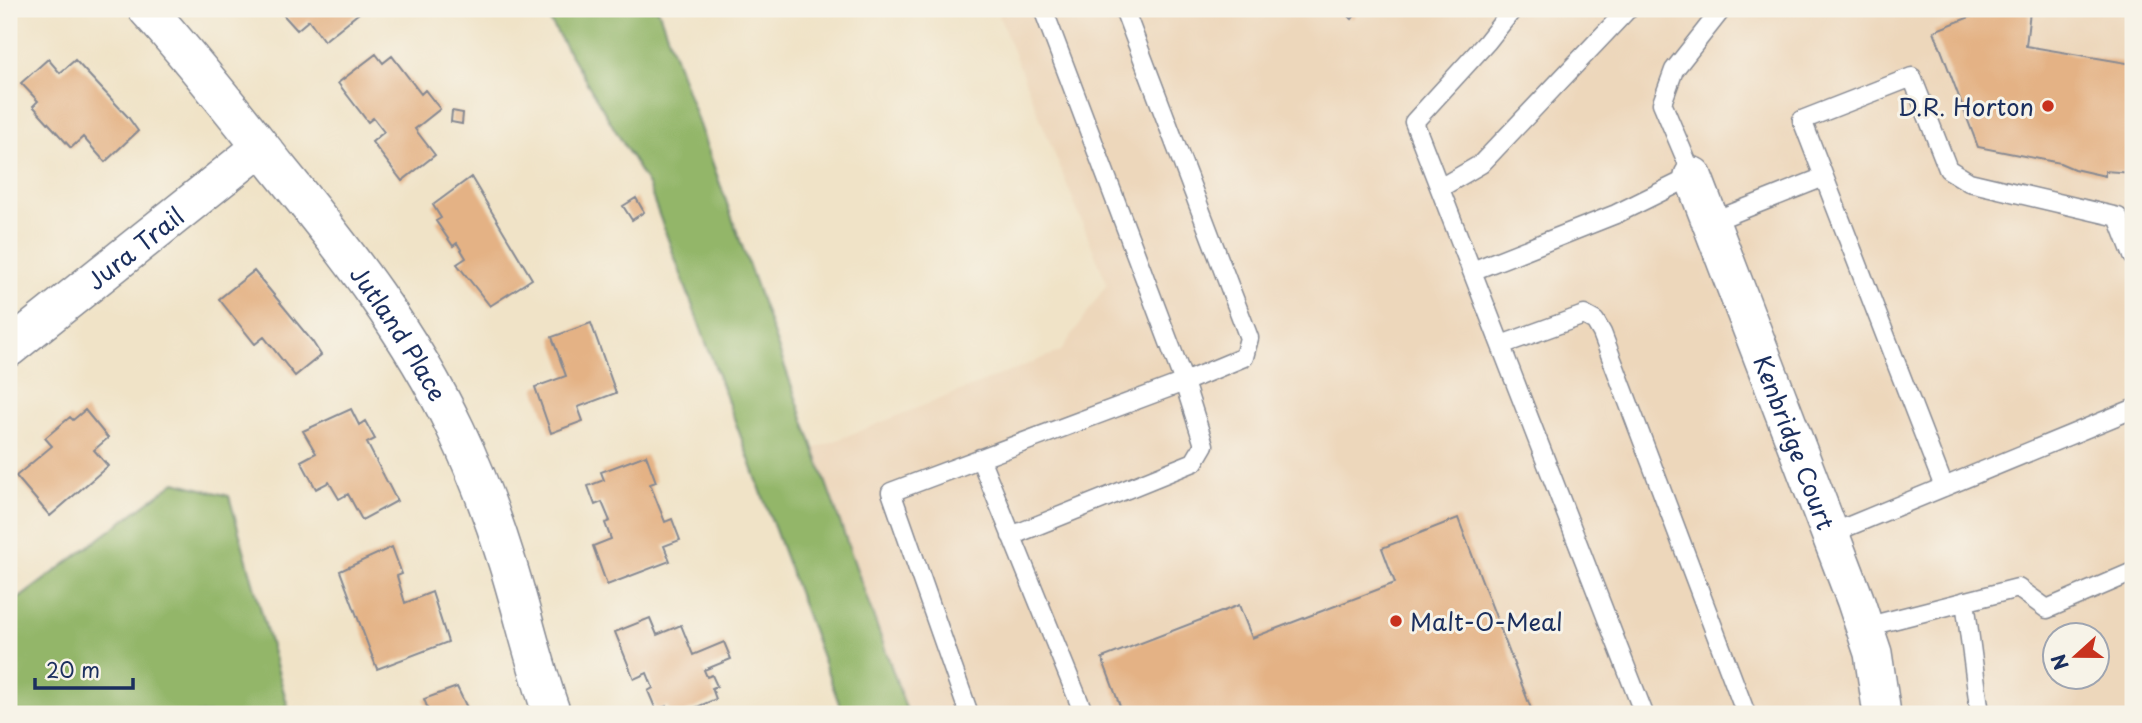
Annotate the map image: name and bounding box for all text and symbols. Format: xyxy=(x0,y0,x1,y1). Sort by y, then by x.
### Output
place label: D.R. Horton xyxy=(1898,88,2034,124)
marker: D.R. Horton xyxy=(2040,98,2056,114)
street label: Jura Trail xyxy=(79,198,191,298)
street label: Jutland Place xyxy=(342,257,456,407)
street label: Kenbridge Court xyxy=(1745,350,1845,535)
place label: Malt-O-Meal xyxy=(1410,603,1563,639)
marker: Malt-O-Meal xyxy=(1388,613,1404,629)
north arrow xyxy=(2040,622,2110,692)
scale bar xyxy=(35,646,133,690)
text: N xyxy=(2043,650,2075,674)
text: 20 m xyxy=(46,653,100,685)

